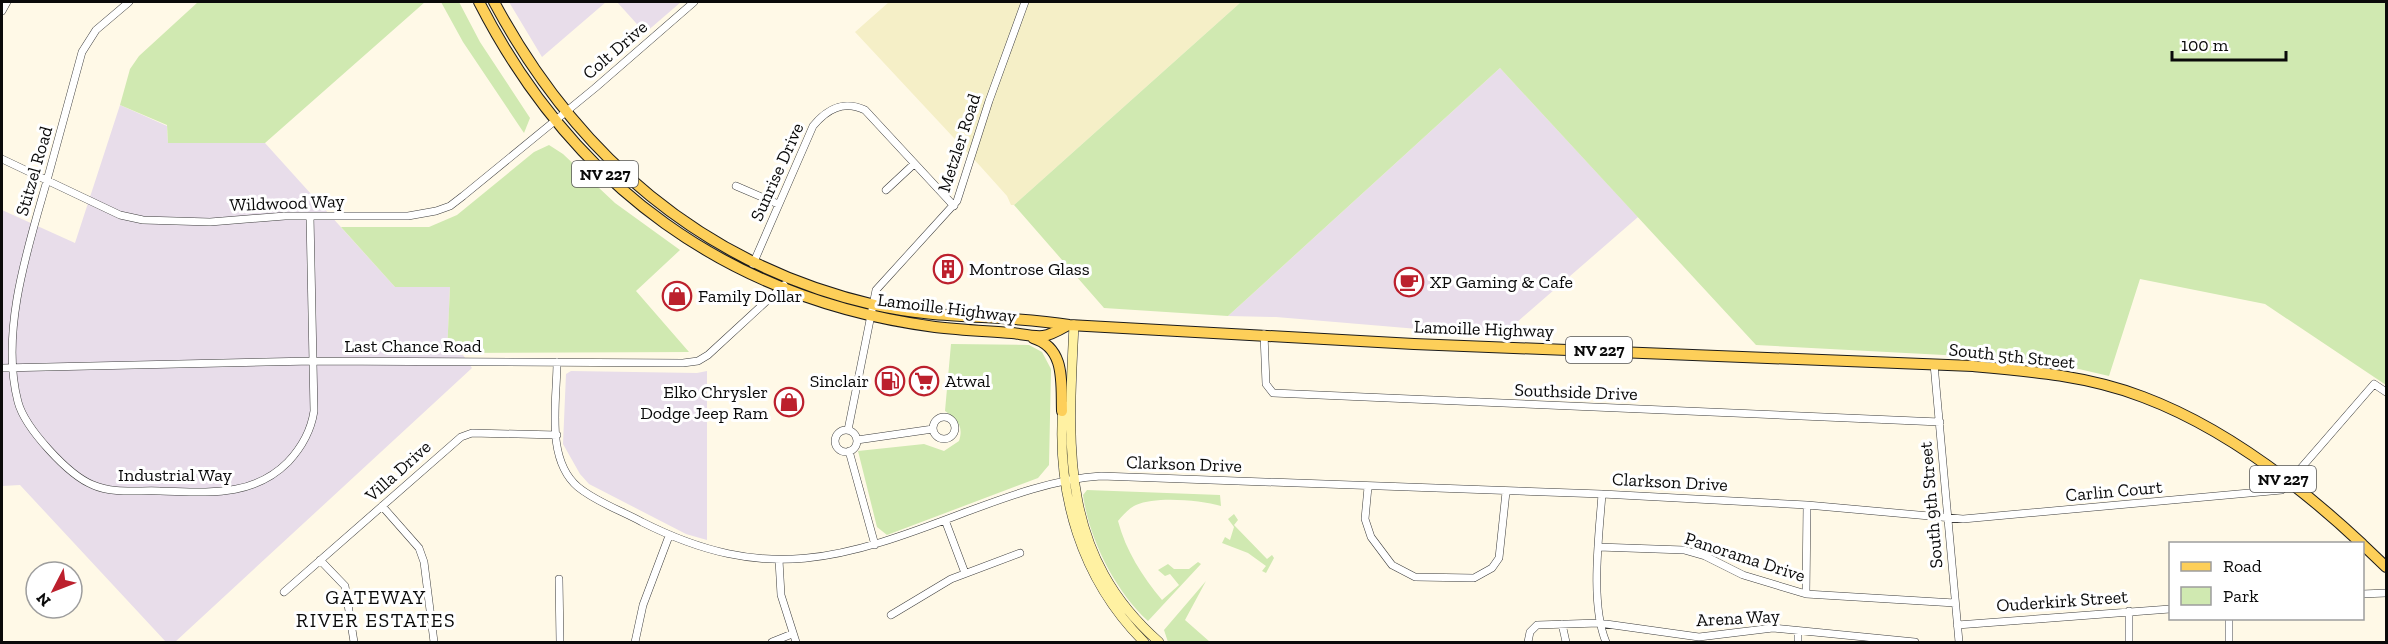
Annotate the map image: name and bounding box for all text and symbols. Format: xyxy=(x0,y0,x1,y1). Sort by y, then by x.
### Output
street label: Colt Drive xyxy=(578,16,652,84)
scale bar xyxy=(2172,24,2286,62)
text: 100 m xyxy=(2181,34,2229,56)
street label: Metzler Road xyxy=(933,91,985,195)
street label: Sunrise Drive xyxy=(746,119,808,225)
street label: Stitzel Road xyxy=(11,123,57,218)
road number: NV 227 xyxy=(572,161,638,187)
street label: Wildwood Way xyxy=(229,190,346,216)
building icon: Montrose Glass xyxy=(932,253,964,285)
place label: Montrose Glass xyxy=(969,258,1090,280)
cafe icon: XP Gaming & Cafe xyxy=(1393,266,1425,298)
place label: XP Gaming & Cafe xyxy=(1430,271,1573,293)
shop icon: Family Dollar xyxy=(661,280,693,312)
place label: Family Dollar xyxy=(698,285,802,307)
street label: Lamoille Highway xyxy=(876,289,1019,328)
street label: Lamoille Highway xyxy=(1414,316,1555,342)
street label: Last Chance Road xyxy=(344,335,482,357)
road number: NV 227 xyxy=(1566,337,1632,363)
street label: South 5th Street xyxy=(1948,338,2077,374)
fuel station icon: Sinclair xyxy=(874,365,906,397)
supermarket icon: Atwal xyxy=(908,365,940,397)
place label: Sinclair xyxy=(810,370,869,392)
place label: Atwal xyxy=(945,370,991,392)
street label: Southside Drive xyxy=(1514,379,1638,405)
place label: Elko Chrysler Dodge Jeep Ram xyxy=(640,381,768,424)
shop icon: Elko Chrysler Dodge Jeep Ram xyxy=(773,386,805,418)
street label: Villa Drive xyxy=(360,436,435,507)
street label: South 9th Street xyxy=(1914,440,1948,569)
street label: Clarkson Drive xyxy=(1126,451,1242,477)
street label: Industrial Way xyxy=(118,464,233,486)
road number: NV 227 xyxy=(2250,466,2316,492)
street label: Clarkson Drive xyxy=(1612,468,1728,496)
street label: Carlin Court xyxy=(2065,476,2164,506)
street label: Panorama Drive xyxy=(1682,527,1808,587)
legend xyxy=(2169,542,2364,620)
text: Road xyxy=(2223,555,2262,577)
north arrow xyxy=(24,560,84,620)
district label: GATEWAY RIVER ESTATES xyxy=(296,585,456,632)
street label: Ouderkirk Street xyxy=(1996,585,2129,617)
text: Park xyxy=(2223,585,2259,607)
text: N xyxy=(32,589,54,611)
street label: Arena Way xyxy=(1696,605,1781,631)

